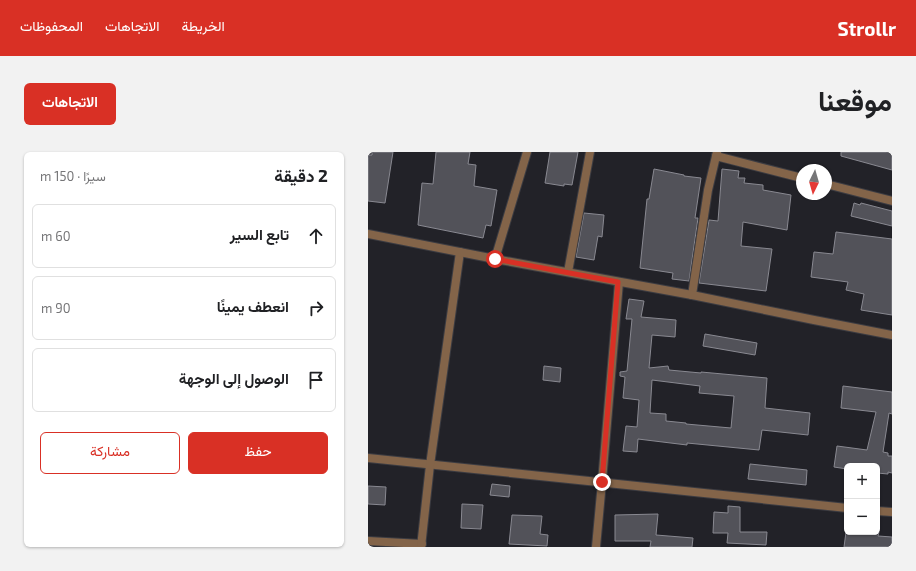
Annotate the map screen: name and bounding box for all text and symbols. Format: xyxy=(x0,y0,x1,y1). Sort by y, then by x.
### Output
text: المحفوظات xyxy=(20,17,83,34)
text: الاتجاهات xyxy=(105,17,159,34)
text: الخريطة xyxy=(181,17,225,34)
text: Strollr xyxy=(837,17,896,40)
button: الاتجاهات xyxy=(24,83,116,125)
text: موقعنا xyxy=(818,83,892,117)
north arrow xyxy=(796,164,832,200)
text: 2 دقيقة xyxy=(274,165,328,185)
text: سيرًا · 150 m xyxy=(40,168,106,184)
text: تابع السير xyxy=(230,225,289,243)
icon: ahead xyxy=(305,225,327,247)
text: 60 m xyxy=(41,228,71,244)
route start xyxy=(486,250,504,268)
text: انعطف يمينًا xyxy=(217,297,289,315)
icon: right xyxy=(305,297,327,319)
text: 90 m xyxy=(41,300,71,316)
text: الوصول إلى الوجهة xyxy=(179,369,289,387)
icon: arrive xyxy=(305,369,327,391)
button: مشاركة xyxy=(40,432,180,474)
button: حفظ xyxy=(188,432,328,474)
map controls xyxy=(844,463,880,535)
button: + xyxy=(844,463,880,499)
route end xyxy=(593,473,611,491)
button: − xyxy=(844,499,880,535)

